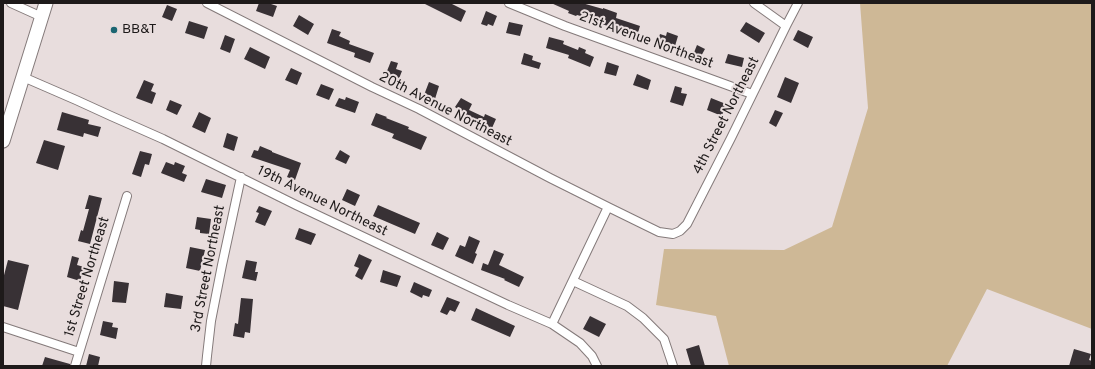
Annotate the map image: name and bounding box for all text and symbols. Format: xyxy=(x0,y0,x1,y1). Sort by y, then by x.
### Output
street label: 21st Avenue Northeast xyxy=(577,9,715,73)
place label: BB&T xyxy=(122,22,157,38)
marker: BB&T xyxy=(109,25,119,35)
street label: 4th Street Northeast xyxy=(690,54,764,178)
street label: 20th Avenue Northeast xyxy=(376,69,514,151)
street label: 19th Avenue Northeast xyxy=(254,163,390,241)
street label: 3rd Street Northeast xyxy=(188,204,230,334)
street label: 1st Street Northeast xyxy=(62,215,114,339)

